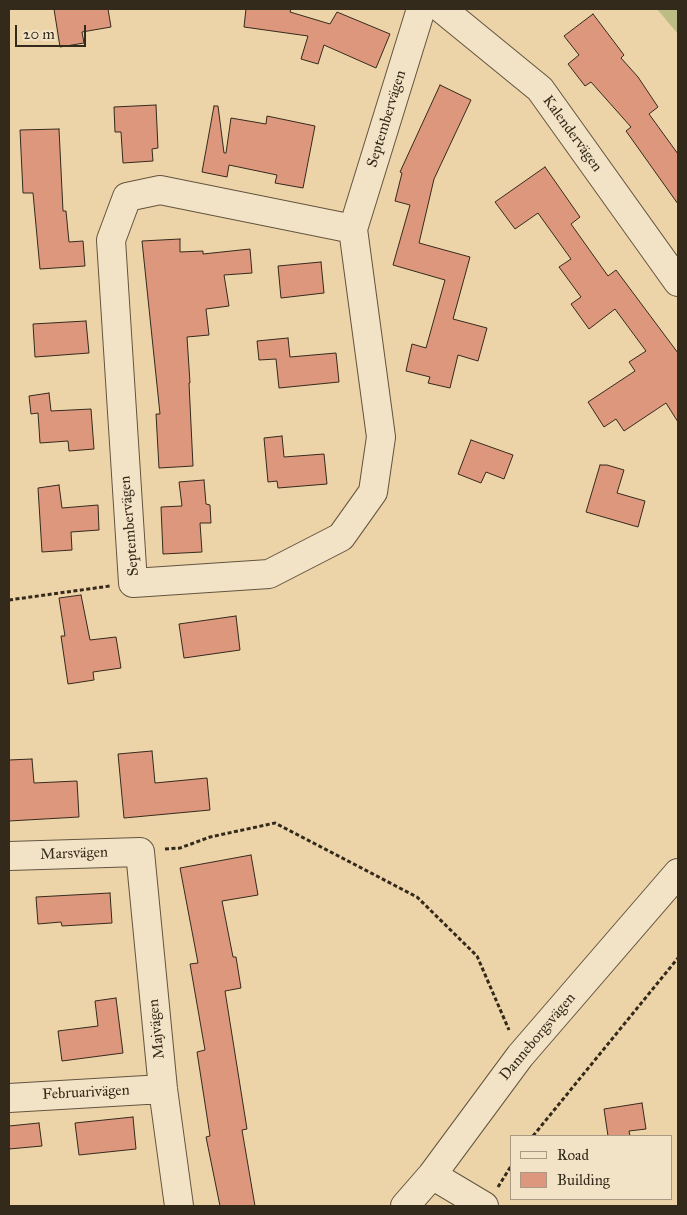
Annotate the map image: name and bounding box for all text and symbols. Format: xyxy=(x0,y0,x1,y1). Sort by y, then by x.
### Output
scale bar xyxy=(18,15,89,47)
text: 20 m xyxy=(23,25,55,43)
street label: Septembervägen xyxy=(364,68,410,170)
street label: Kalendervägen xyxy=(538,92,606,176)
street label: Septembervägen xyxy=(117,475,143,577)
street label: Marsvägen xyxy=(40,844,108,864)
street label: Danneborgsvägen xyxy=(496,990,580,1084)
street label: Majvägen xyxy=(145,998,169,1060)
street label: Februarivägen xyxy=(42,1082,130,1104)
legend xyxy=(510,1135,672,1200)
text: Road xyxy=(557,1146,589,1164)
text: Building xyxy=(557,1171,610,1189)

